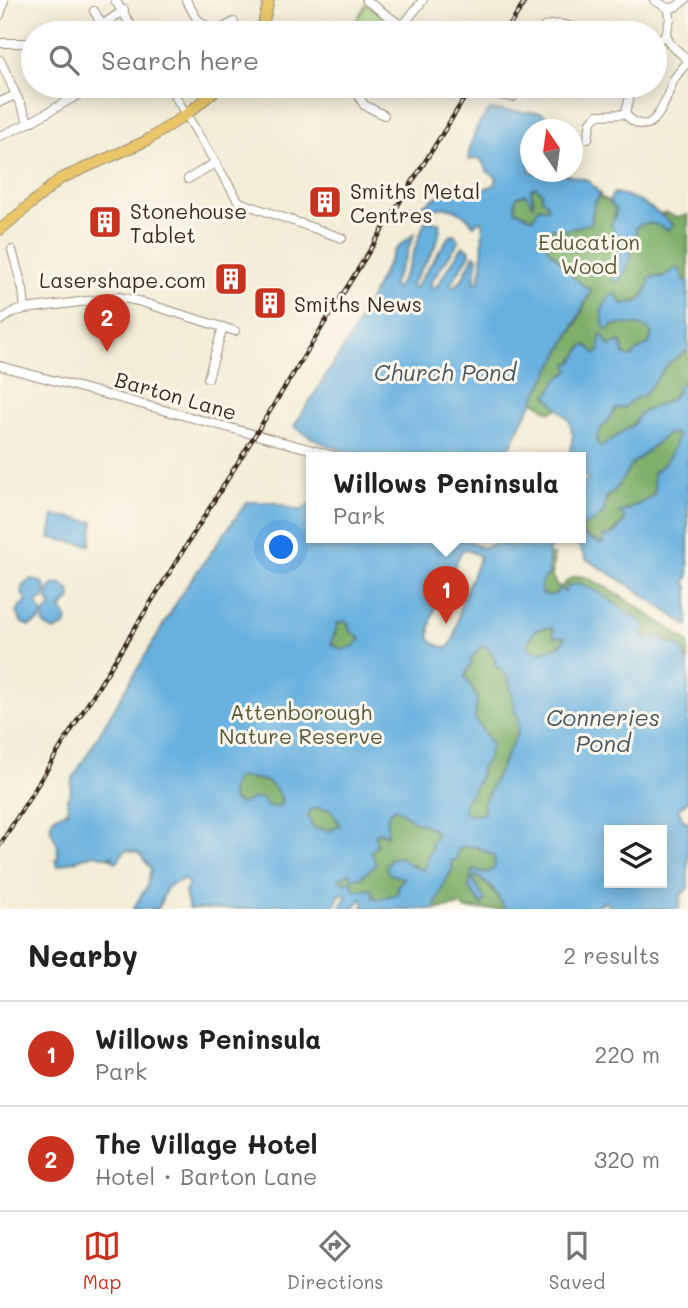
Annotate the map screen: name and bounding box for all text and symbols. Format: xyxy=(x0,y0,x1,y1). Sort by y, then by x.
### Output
search box xyxy=(21,21,667,98)
icon: search xyxy=(45,41,83,79)
text: Search here xyxy=(101,43,259,77)
north arrow xyxy=(520,119,583,182)
place label: Smiths Metal Centres xyxy=(350,177,480,228)
building icon: Smiths Metal Centres xyxy=(306,183,344,221)
place label: Stonehouse Tablet xyxy=(130,197,247,248)
building icon: Stonehouse Tablet xyxy=(86,203,124,241)
park label: Education Wood xyxy=(538,228,640,279)
building icon: Lasershape.com xyxy=(212,260,250,298)
place label: Lasershape.com xyxy=(39,266,206,293)
building icon: Smiths News xyxy=(251,284,289,322)
place label: Smiths News xyxy=(294,290,422,317)
pin: 2 xyxy=(84,294,130,352)
water label: Church Pond xyxy=(374,357,518,387)
street label: Barton Lane xyxy=(112,365,240,425)
popup xyxy=(306,452,586,543)
text: Willows Peninsula xyxy=(333,466,559,500)
text: Park xyxy=(333,500,385,530)
your location xyxy=(264,530,298,564)
pin: 1 xyxy=(423,566,469,624)
park label: Attenborough Nature Reserve xyxy=(219,698,383,749)
water label: Conneries Pond xyxy=(546,702,660,758)
map controls xyxy=(604,825,667,888)
button: layers xyxy=(604,825,667,888)
text: Nearby xyxy=(28,935,138,975)
text: 2 results xyxy=(563,940,660,970)
text: Willows Peninsula xyxy=(95,1022,321,1056)
text: 1 xyxy=(46,1039,56,1069)
text: 220 m xyxy=(594,1039,660,1069)
text: Park xyxy=(95,1056,147,1086)
text: The Village Hotel xyxy=(95,1127,317,1161)
text: 2 xyxy=(45,1144,57,1174)
text: 320 m xyxy=(594,1144,660,1174)
text: Hotel · Barton Lane xyxy=(95,1161,317,1191)
tab: Map xyxy=(83,1227,121,1294)
tab: Directions xyxy=(287,1227,383,1294)
tab: Saved xyxy=(549,1227,605,1294)

